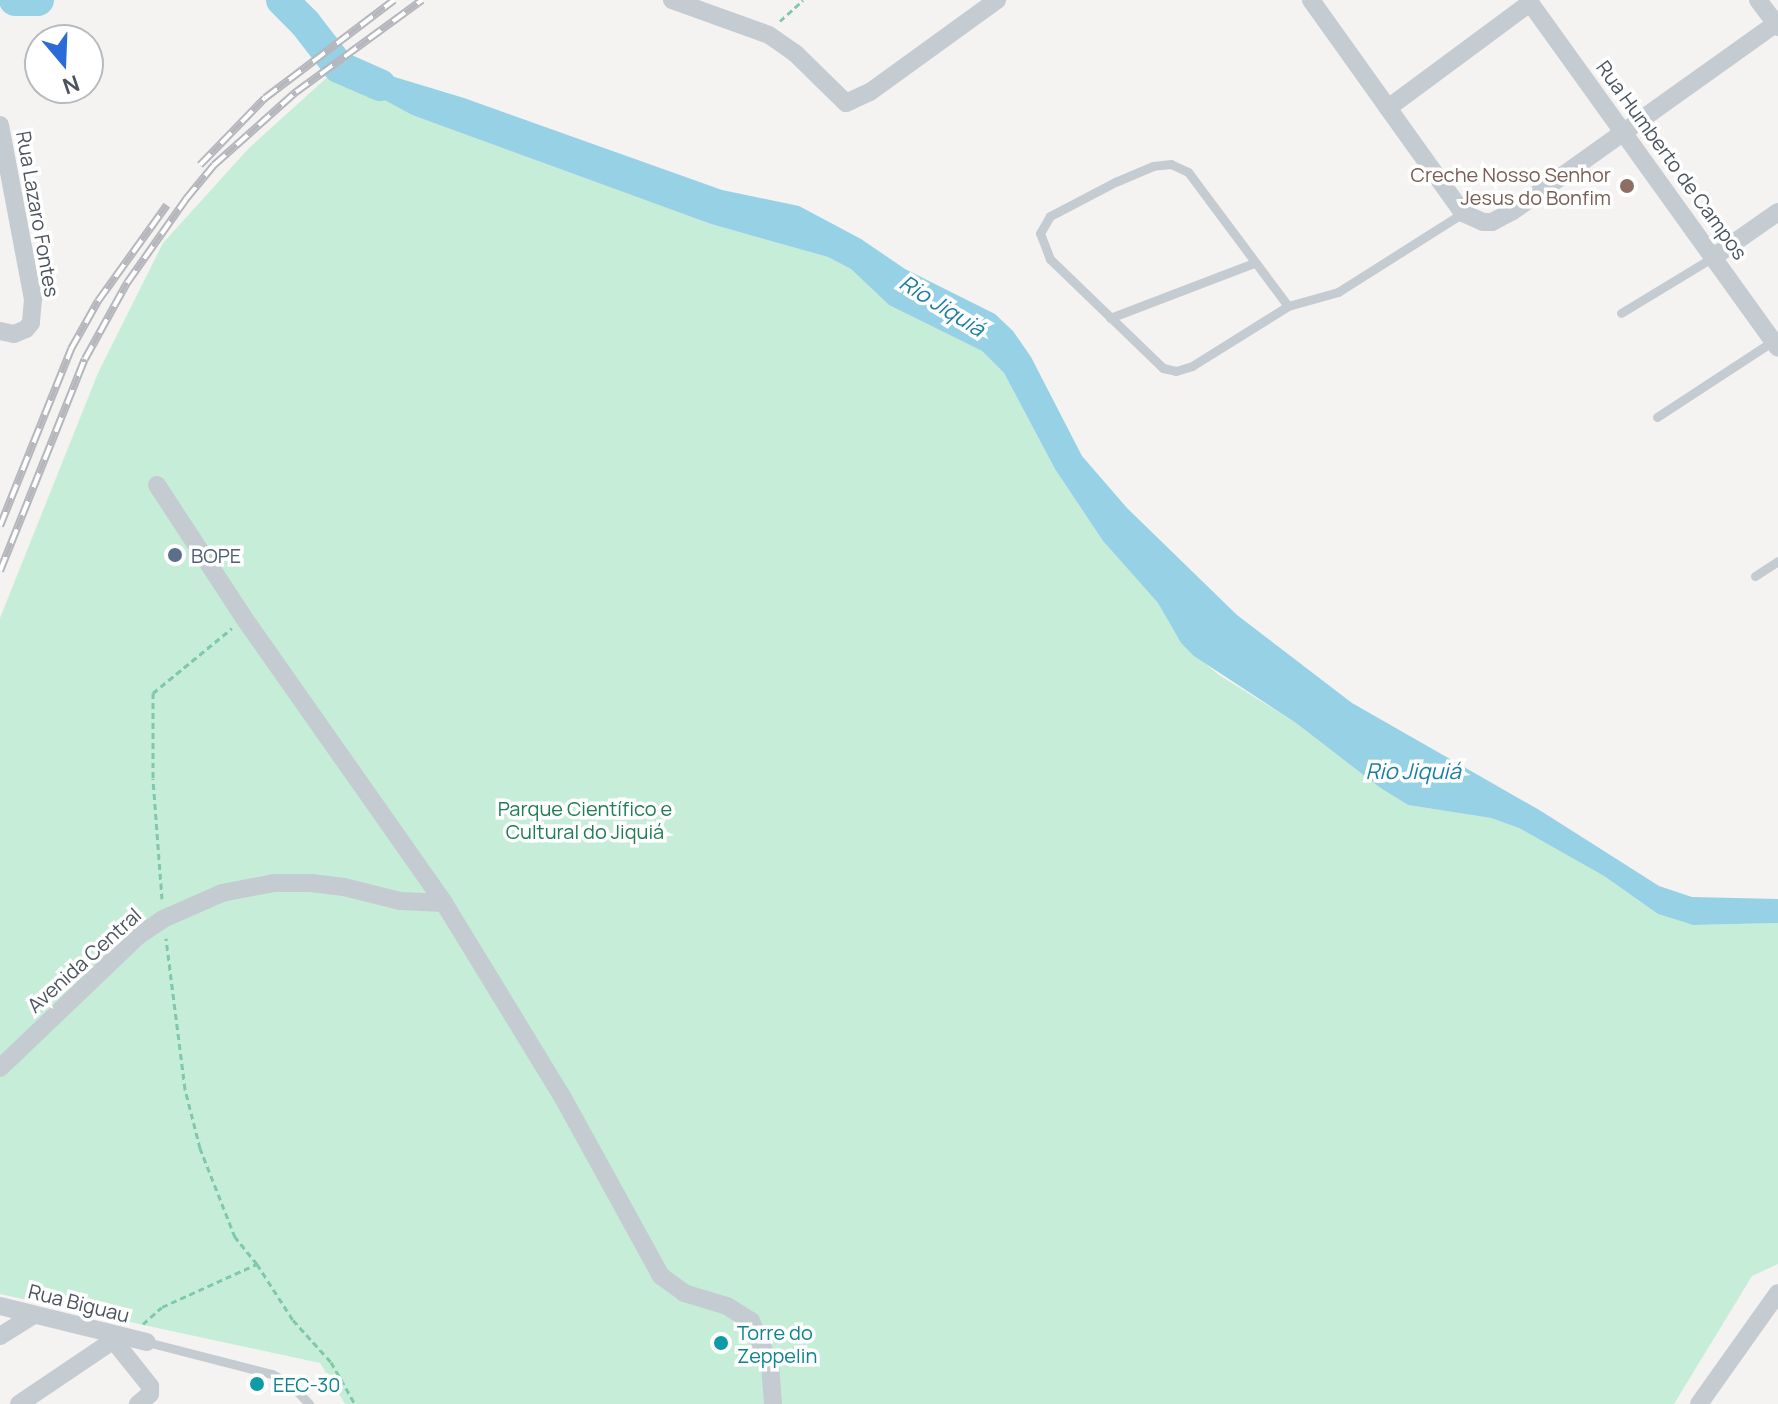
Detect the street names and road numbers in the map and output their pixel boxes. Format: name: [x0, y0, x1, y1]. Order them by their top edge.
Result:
street label: Rua Humberto de Campos: [1592, 56, 1752, 264]
street label: Rua Lazaro Fontes: [12, 129, 64, 299]
street label: Avenida Central: [22, 903, 146, 1017]
street label: Rua Biguau: [26, 1279, 132, 1327]

